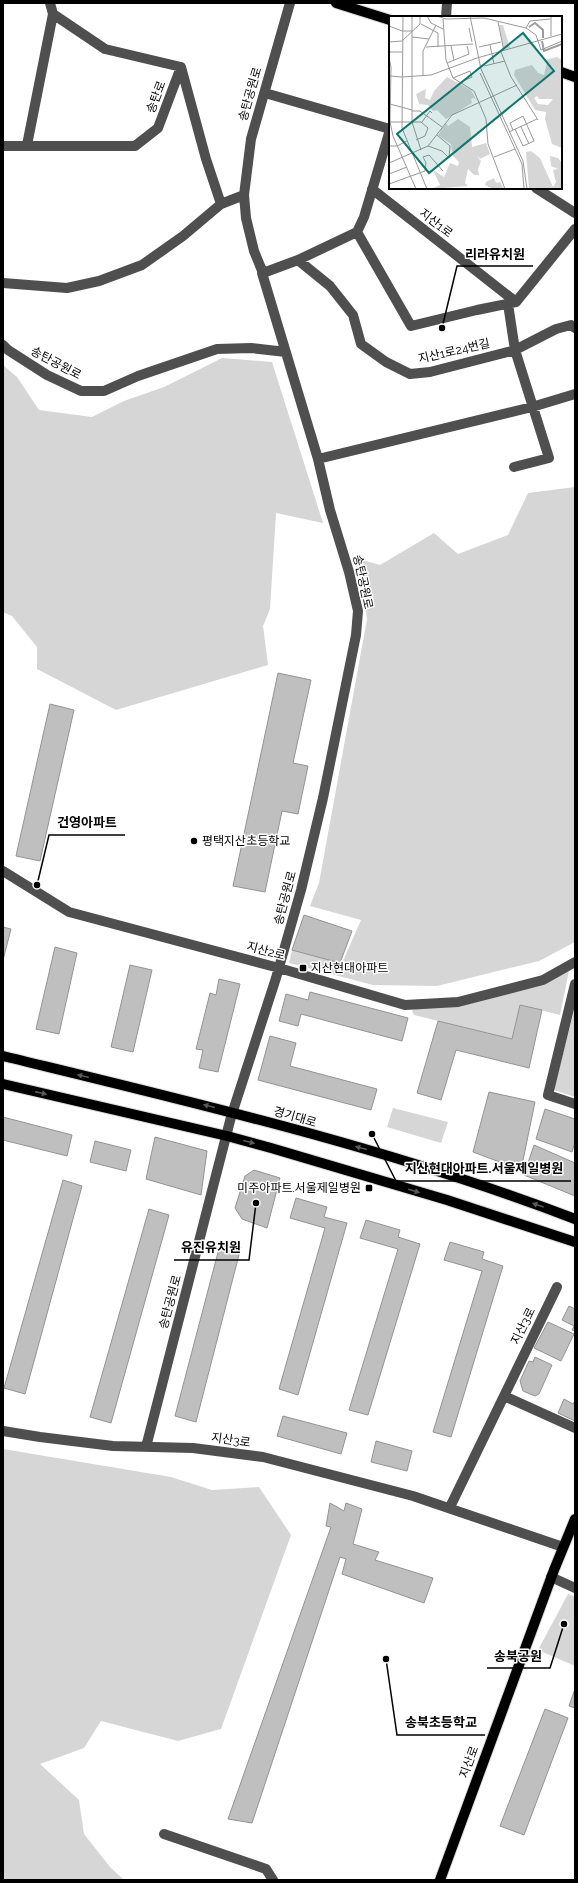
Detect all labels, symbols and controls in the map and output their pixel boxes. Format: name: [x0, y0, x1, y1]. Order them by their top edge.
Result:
inset map: [389, 16, 562, 189]
street label: 송탄공원로: [236, 66, 264, 122]
street label: 송탄로: [144, 79, 168, 115]
street label: 지산1로: [417, 206, 455, 240]
callout: 리라유치원: [457, 241, 533, 266]
text: 리라유치원: [465, 247, 525, 262]
street label: 지산1로24번길: [417, 336, 491, 366]
street label: 송탄공원로: [28, 344, 84, 382]
street label: 송탄공원로: [350, 554, 376, 610]
callout: 건영아파트: [49, 810, 125, 835]
text: 건영아파트: [57, 815, 117, 830]
place label: 평택지산초등학교: [202, 834, 290, 848]
marker: 평택지산초등학교: [189, 836, 199, 846]
street label: 송탄공원로: [271, 870, 299, 926]
street label: 지산2로: [245, 939, 287, 963]
place label: 지산현대아파트: [311, 961, 388, 975]
marker: 지산현대아파트: [298, 963, 308, 973]
one-way arrow: [77, 1072, 89, 1078]
one-way arrow: [35, 1090, 47, 1096]
one-way arrow: [203, 1103, 215, 1109]
street label: 경기대로: [272, 1104, 318, 1130]
one-way arrow: [243, 1139, 255, 1145]
one-way arrow: [355, 1145, 368, 1151]
callout: 지산현대아파트.서울제일병원: [396, 1156, 571, 1181]
text: 지산현대아파트.서울제일병원: [405, 1161, 563, 1176]
place label: 미주아파트.서울제일병원: [237, 1181, 361, 1195]
marker: 미주아파트.서울제일병원: [364, 1183, 374, 1193]
one-way arrow: [408, 1188, 420, 1194]
one-way arrow: [532, 1202, 544, 1208]
callout: 유진유치원: [174, 1235, 249, 1260]
text: 유진유치원: [181, 1240, 241, 1255]
street label: 송탄공원로: [156, 1274, 184, 1330]
street label: 지산3로: [508, 1305, 538, 1347]
street label: 지산3로: [210, 1430, 252, 1450]
callout: 송북공원: [487, 1643, 550, 1668]
text: 송북공원: [494, 1649, 542, 1664]
callout: 송북초등학교: [397, 1710, 485, 1735]
text: 송북초등학교: [405, 1715, 477, 1730]
street label: 지산로: [457, 1744, 481, 1780]

